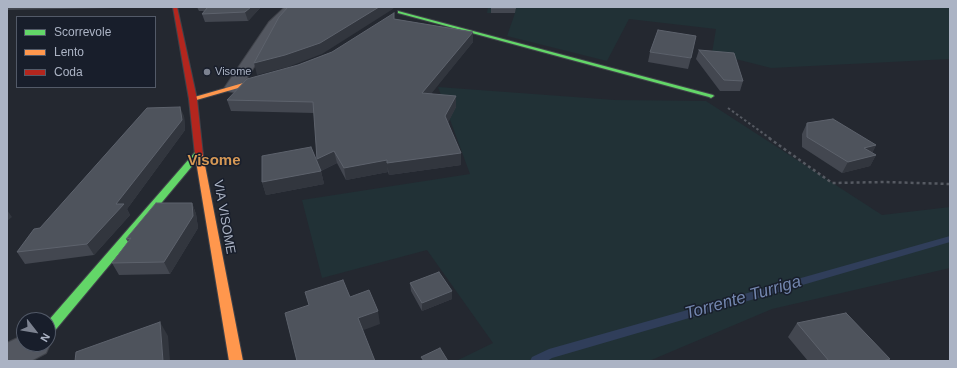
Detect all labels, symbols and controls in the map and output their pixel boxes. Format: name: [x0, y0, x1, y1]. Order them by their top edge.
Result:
legend: [16, 16, 156, 88]
text: Scorrevole: [54, 25, 111, 39]
text: Lento: [54, 45, 84, 59]
text: Coda: [54, 65, 83, 79]
place label: Visome: [215, 65, 251, 79]
marker: Visome: [202, 67, 212, 77]
district label: Visome: [187, 152, 241, 170]
street label: VIA VISOME: [210, 179, 238, 255]
water label: Torrente Turriga: [683, 272, 803, 324]
north arrow: [16, 312, 56, 352]
text: N: [38, 331, 53, 344]

